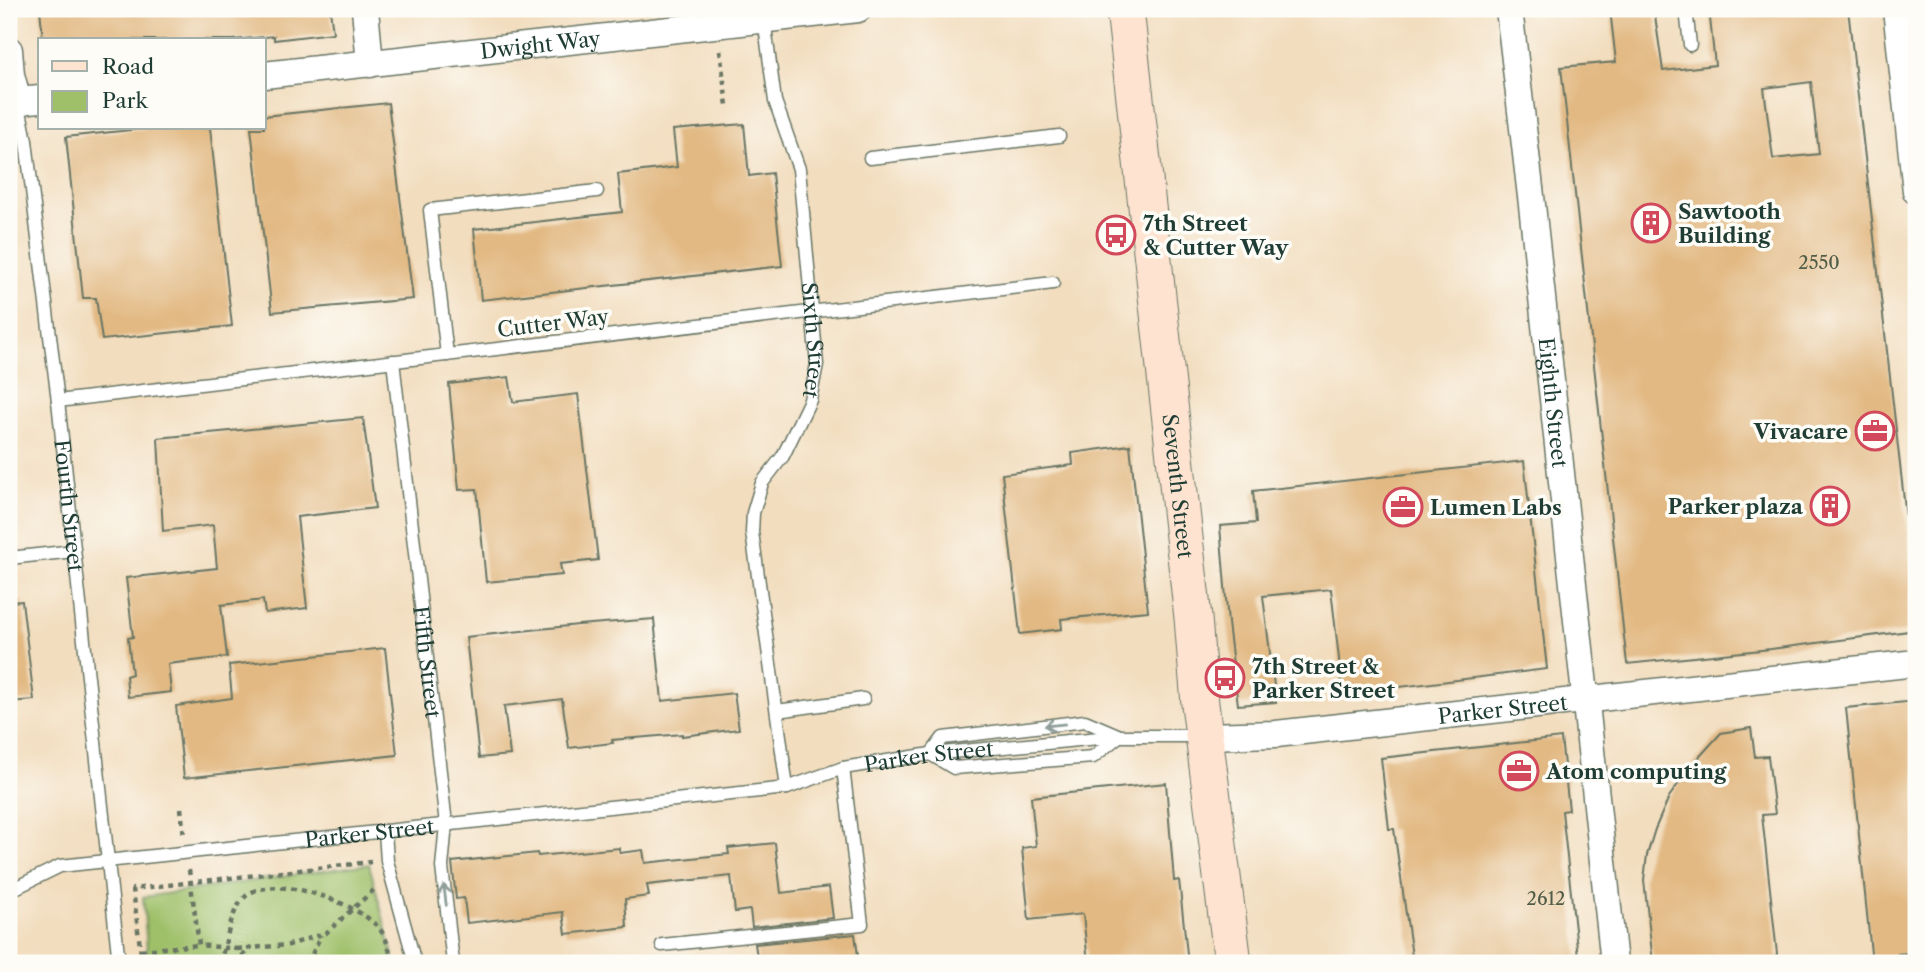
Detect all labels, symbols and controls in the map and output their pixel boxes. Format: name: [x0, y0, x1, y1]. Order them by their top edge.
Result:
street label: Dwight Way: [479, 25, 602, 63]
legend: [38, 38, 266, 130]
text: Road: [102, 54, 154, 79]
text: Park: [102, 88, 148, 113]
place label: Sawtooth Building: [1678, 199, 1781, 248]
building icon: Sawtooth Building: [1630, 202, 1672, 244]
place label: 7th Street & Cutter Way: [1143, 211, 1289, 260]
bus stop icon: 7th Street & Cutter Way: [1095, 214, 1137, 256]
house number: 2550: [1798, 252, 1840, 274]
street label: Sixth Street: [797, 281, 830, 401]
street label: Cutter Way: [496, 304, 611, 342]
street label: Eighth Street: [1534, 336, 1573, 469]
office icon: Vivacare: [1854, 410, 1896, 452]
street label: Seventh Street: [1158, 412, 1199, 560]
place label: Vivacare: [1753, 419, 1848, 444]
street label: Fourth Street: [50, 438, 89, 574]
building icon: Parker plaza: [1809, 485, 1851, 527]
office icon: Lumen Labs: [1382, 486, 1424, 528]
place label: Parker plaza: [1668, 494, 1804, 519]
place label: Lumen Labs: [1430, 495, 1562, 520]
street label: Fifth Street: [409, 605, 446, 720]
place label: 7th Street & Parker Street: [1252, 654, 1396, 703]
bus stop icon: 7th Street & Parker Street: [1204, 657, 1246, 699]
street label: Parker Street: [1436, 689, 1569, 728]
one-way arrow: [1044, 718, 1067, 731]
street label: Parker Street: [862, 736, 995, 777]
office icon: Atom computing: [1498, 750, 1540, 792]
place label: Atom computing: [1545, 759, 1727, 784]
street label: Parker Street: [303, 813, 436, 852]
one-way arrow: [439, 885, 452, 907]
house number: 2612: [1527, 888, 1565, 910]

